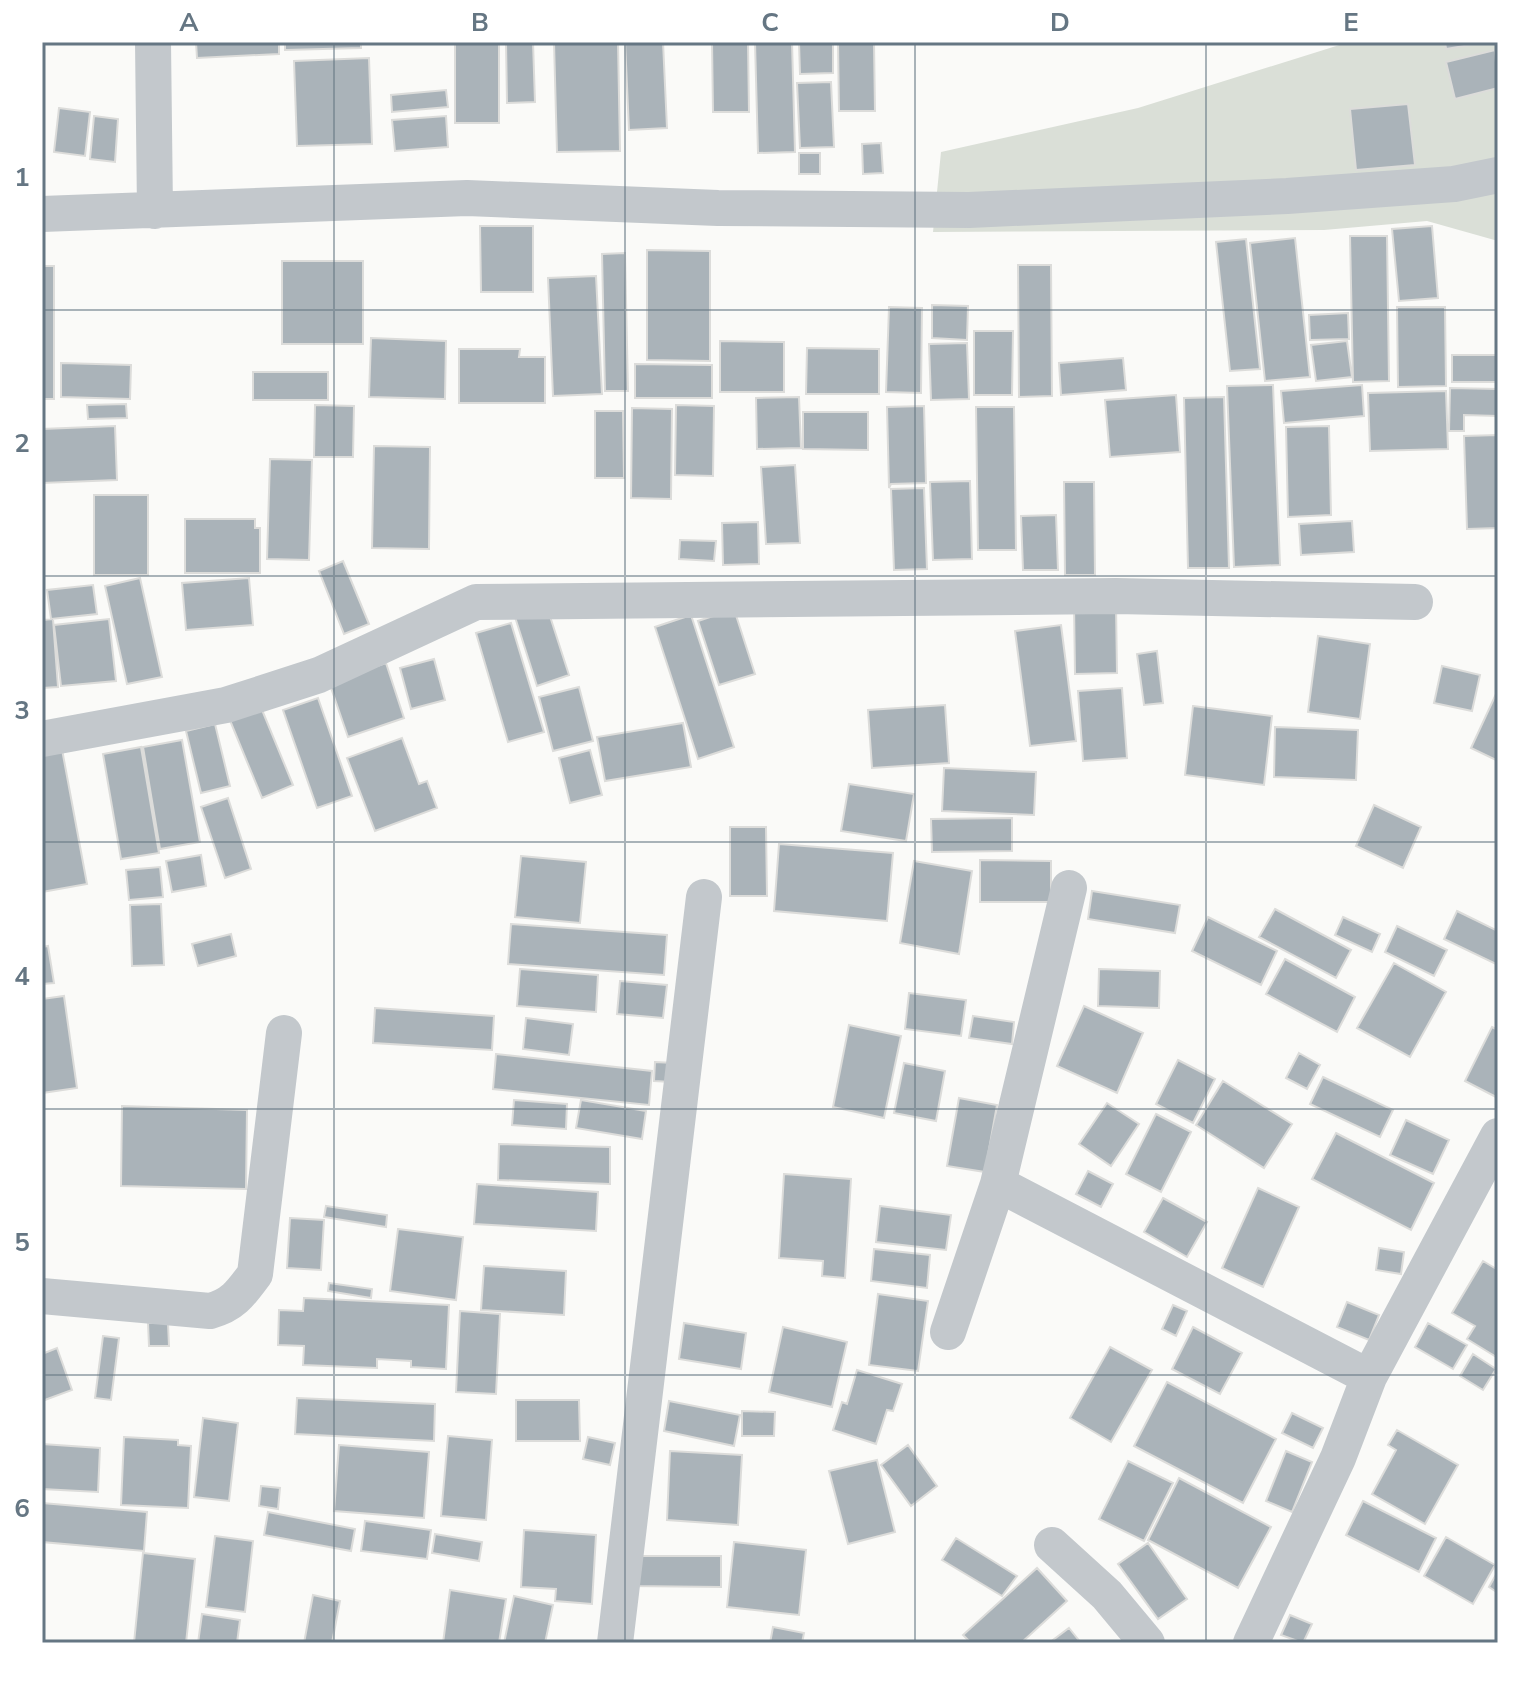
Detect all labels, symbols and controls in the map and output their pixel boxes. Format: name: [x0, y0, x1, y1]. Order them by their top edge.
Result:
text: A: [179, 5, 199, 40]
text: B: [471, 5, 489, 40]
text: C: [761, 5, 779, 40]
text: D: [1050, 5, 1070, 40]
text: E: [1343, 5, 1359, 40]
text: 1: [14, 160, 30, 195]
text: 2: [14, 426, 30, 461]
text: 3: [14, 693, 30, 728]
text: 4: [14, 959, 30, 994]
text: 5: [14, 1225, 30, 1260]
text: 6: [14, 1491, 30, 1526]

